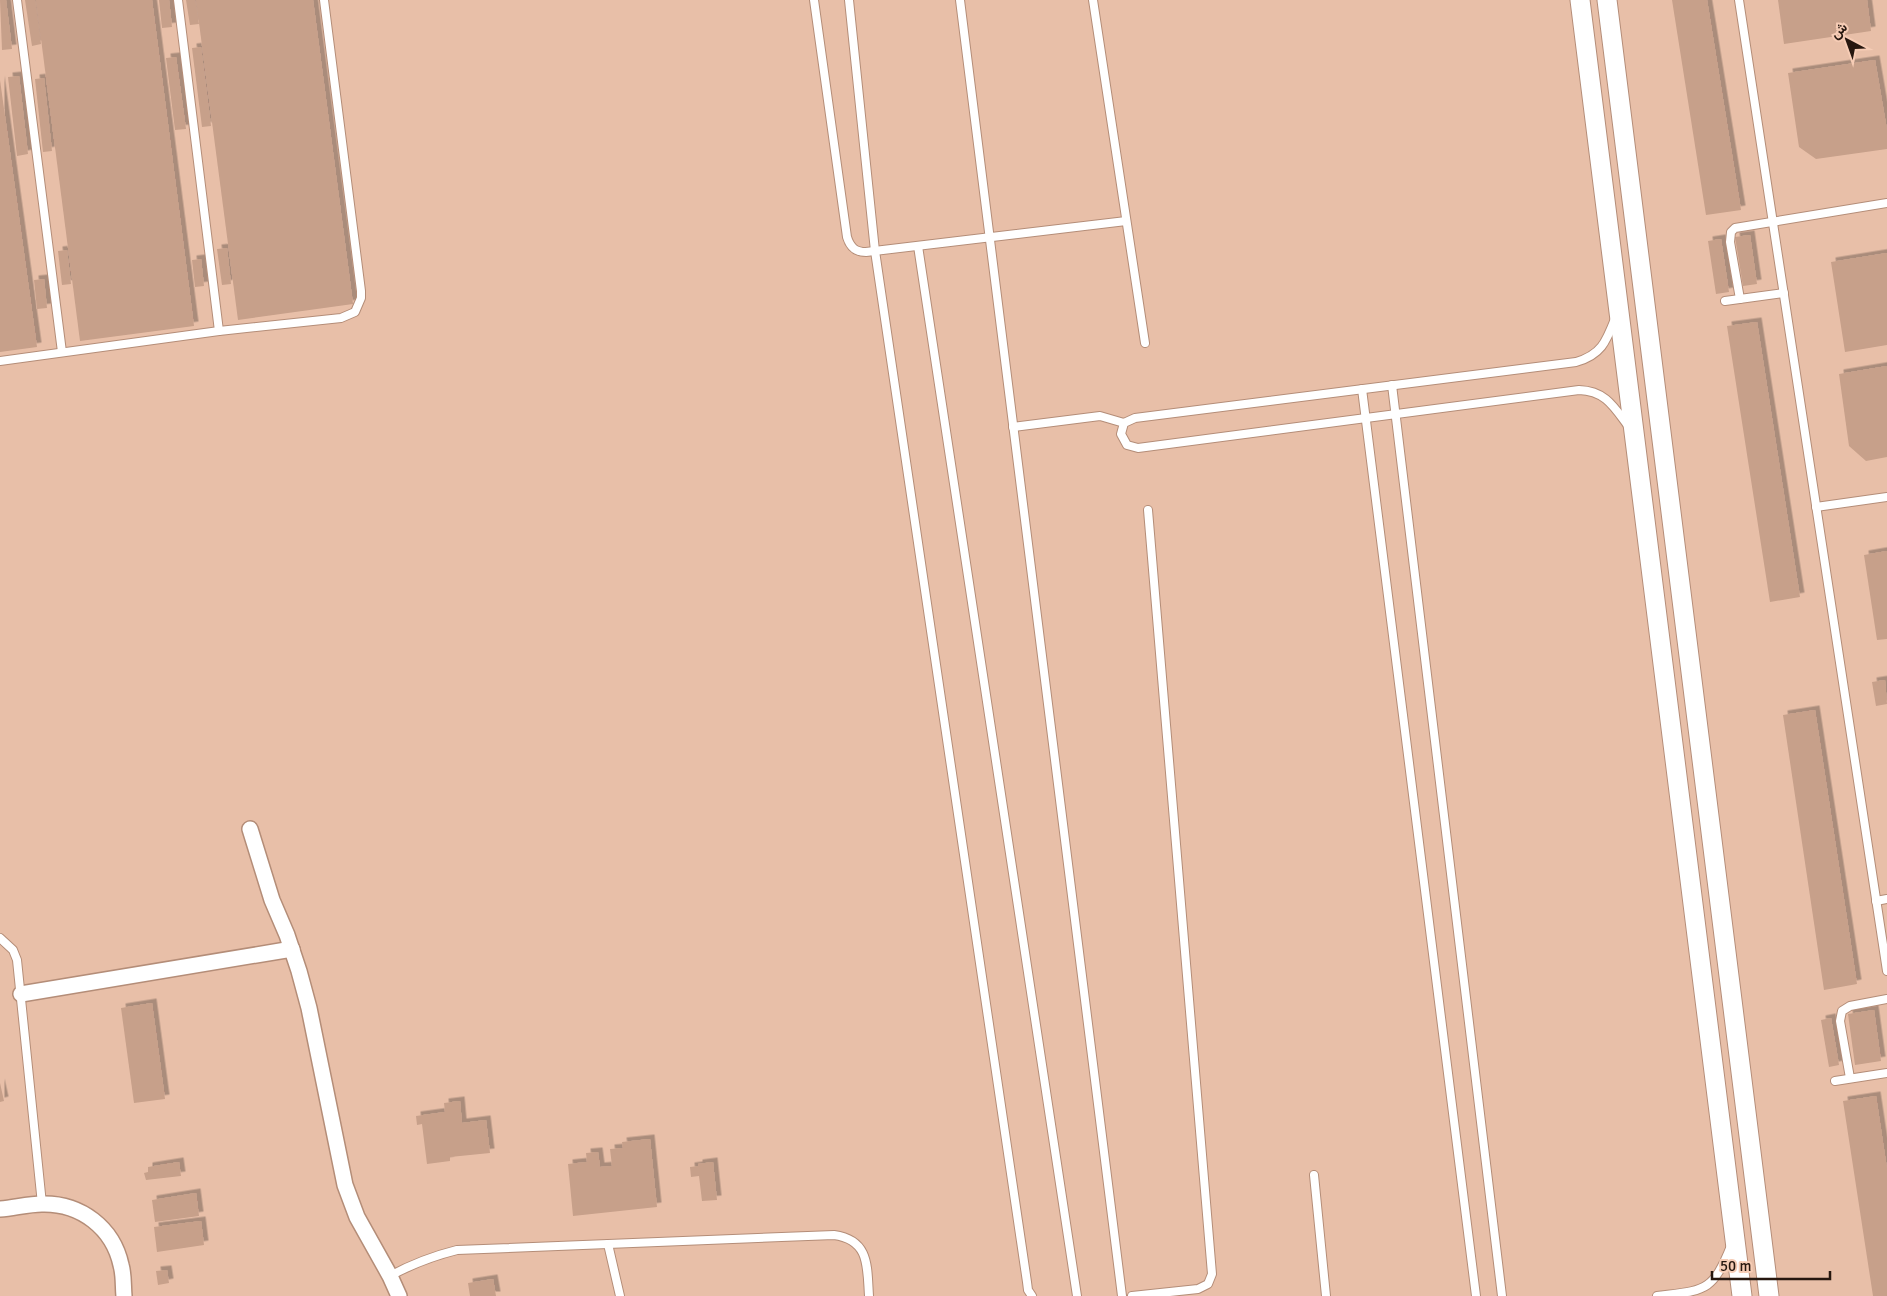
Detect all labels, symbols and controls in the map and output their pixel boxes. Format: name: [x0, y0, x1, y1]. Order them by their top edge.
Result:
north arrow: [1822, 15, 1872, 65]
text: ش: [1827, 19, 1851, 43]
scale bar: [1712, 1248, 1830, 1280]
text: 50 m: [1720, 1257, 1751, 1275]

